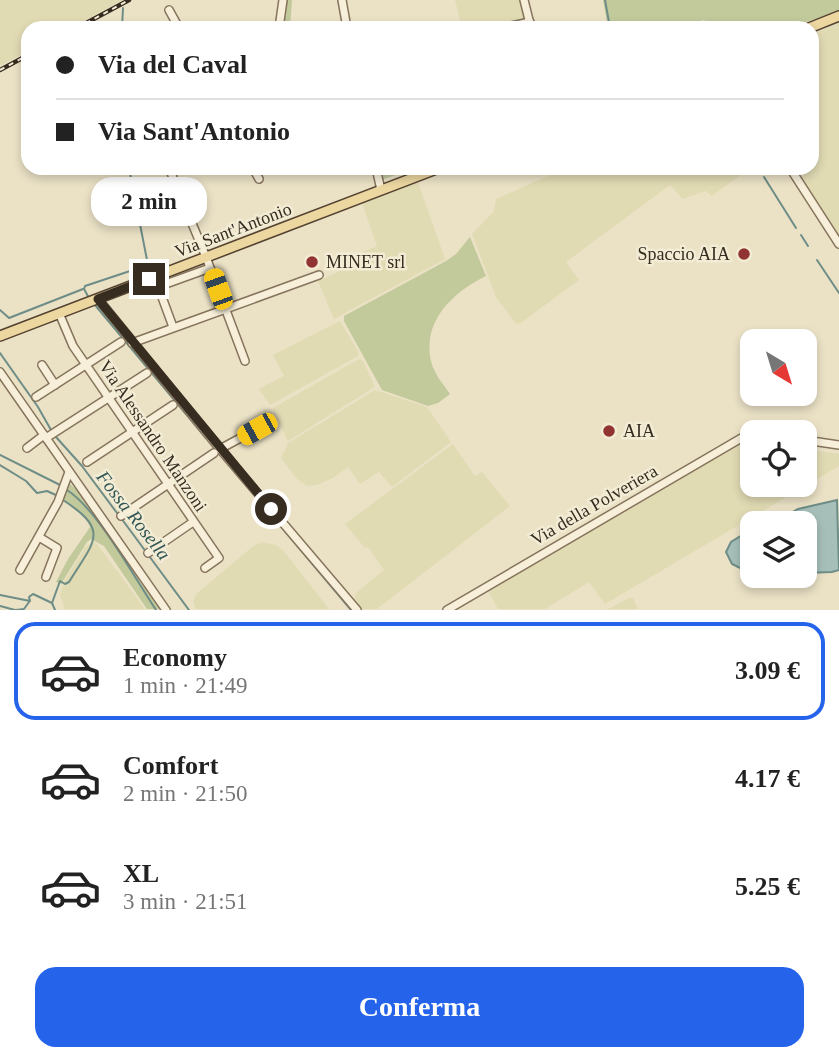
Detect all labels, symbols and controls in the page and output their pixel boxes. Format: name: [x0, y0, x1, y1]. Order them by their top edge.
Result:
text: Via del Caval: [98, 50, 247, 79]
text: Via Sant'Antonio: [98, 117, 290, 146]
callout: 2 min: [91, 177, 207, 226]
text: 2 min: [121, 189, 177, 214]
street label: Via Sant'Antonio: [172, 199, 294, 261]
place label: Spaccio AIA: [638, 244, 730, 264]
marker: Spaccio AIA: [736, 246, 752, 262]
place label: MINET srl: [326, 252, 405, 272]
marker: MINET srl: [304, 254, 320, 270]
route end: [133, 263, 165, 295]
car: [201, 266, 236, 312]
north arrow: [740, 329, 817, 406]
map controls: [740, 329, 817, 588]
street label: Via Alessandro Manzoni: [95, 357, 211, 515]
car: [234, 410, 281, 448]
button: locate: [740, 420, 817, 497]
place label: AIA: [623, 421, 655, 441]
marker: AIA: [601, 423, 617, 439]
street label: Via della Polveriera: [527, 461, 661, 549]
water label: Fossa Rosella: [92, 466, 175, 564]
route start: [255, 493, 287, 525]
button: layers: [740, 511, 817, 588]
icon: car: [39, 640, 102, 703]
text: Economy: [123, 643, 227, 672]
text: 3.09 €: [735, 656, 800, 685]
text: 1 min · 21:49: [123, 673, 248, 698]
icon: car: [39, 748, 102, 811]
text: Comfort: [123, 751, 218, 780]
text: 4.17 €: [735, 764, 800, 793]
text: 2 min · 21:50: [123, 781, 248, 806]
icon: car: [39, 856, 102, 919]
text: XL: [123, 859, 159, 888]
text: 5.25 €: [735, 872, 800, 901]
text: 3 min · 21:51: [123, 889, 248, 914]
button: Conferma: [35, 967, 804, 1047]

